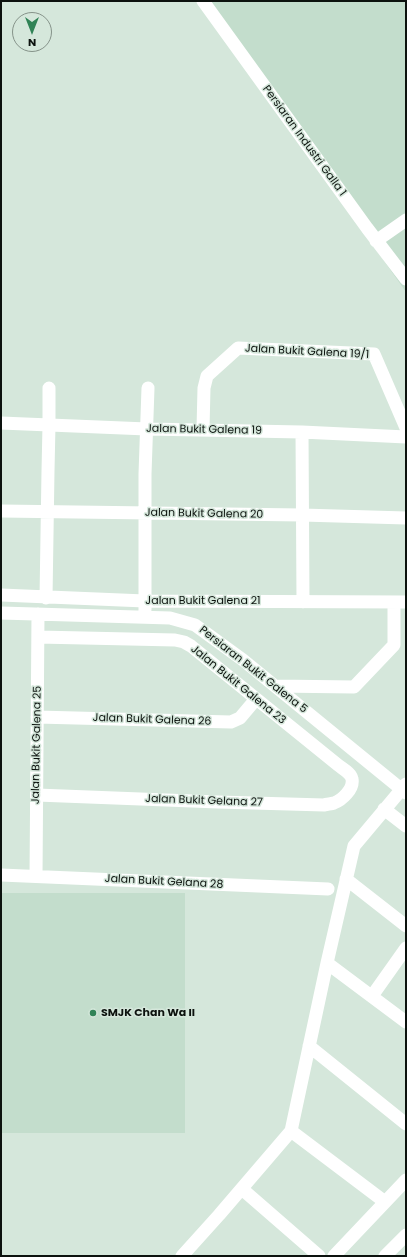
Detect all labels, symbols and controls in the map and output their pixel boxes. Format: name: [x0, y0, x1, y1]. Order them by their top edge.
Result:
north arrow: [12, 12, 52, 52]
text: N: [28, 35, 36, 51]
street label: Persiaran Industri Galla 1: [259, 83, 349, 199]
street label: Jalan Bukit Galena 19/1: [244, 342, 370, 362]
street label: Jalan Bukit Galena 19: [146, 422, 262, 438]
street label: Jalan Bukit Galena 20: [145, 506, 263, 522]
street label: Jalan Bukit Galena 21: [145, 594, 261, 608]
street label: Persiaran Bukit Galena 5: [196, 624, 310, 716]
street label: Jalan Bukit Galena 23: [188, 643, 288, 727]
street label: Jalan Bukit Galena 25: [29, 686, 45, 804]
street label: Jalan Bukit Galena 26: [92, 711, 212, 729]
street label: Jalan Bukit Gelana 27: [145, 792, 263, 810]
street label: Jalan Bukit Gelana 28: [104, 872, 224, 892]
place label: SMJK Chan Wa II: [101, 1006, 195, 1020]
marker: SMJK Chan Wa II: [88, 1008, 98, 1018]

